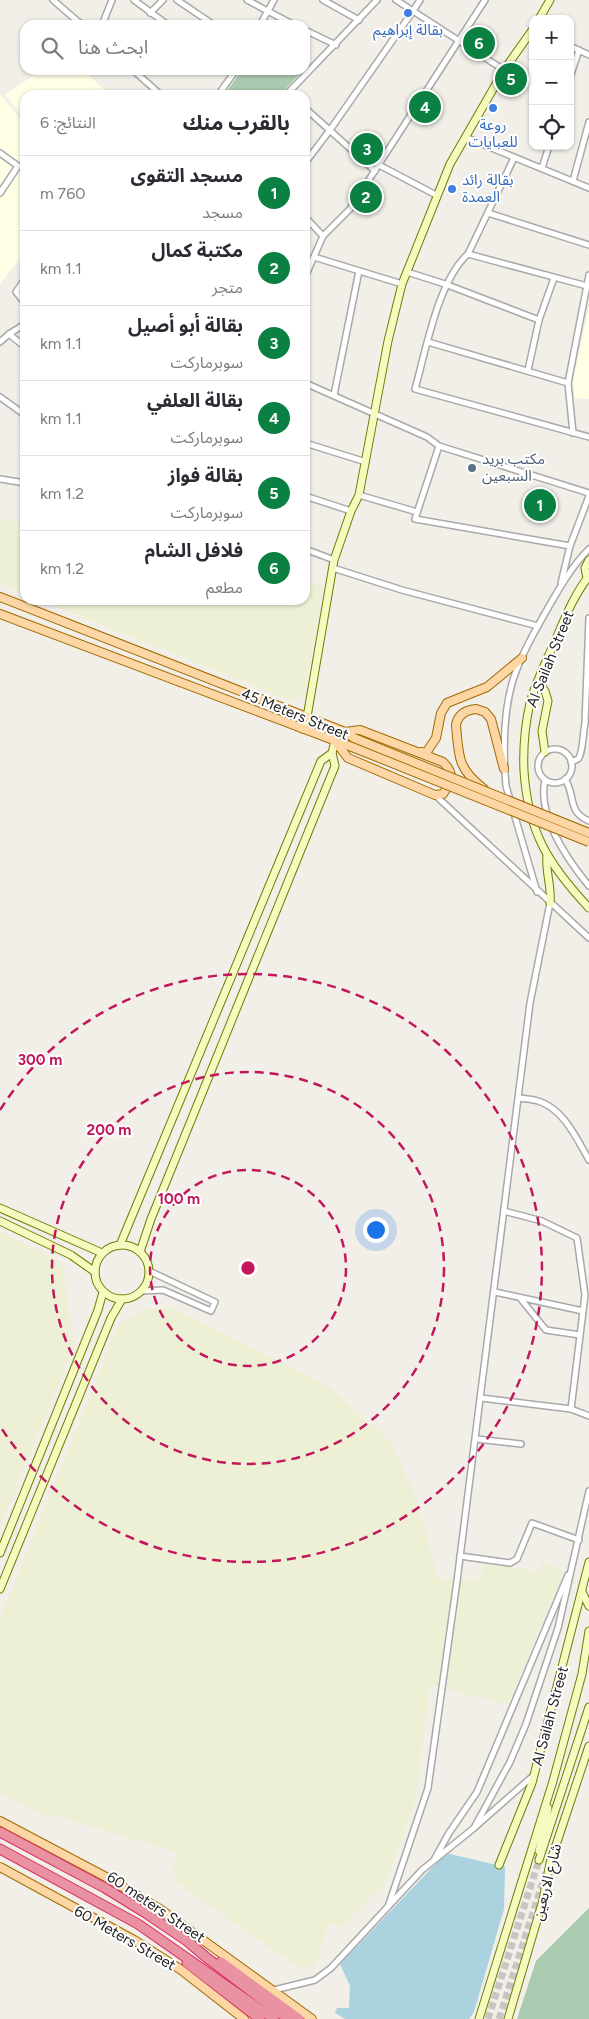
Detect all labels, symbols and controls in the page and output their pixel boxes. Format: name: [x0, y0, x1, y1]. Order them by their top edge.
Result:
marker: بقالة إبراهيم: [402, 7, 414, 19]
map controls: [529, 15, 574, 150]
button: +: [529, 15, 574, 60]
search box: [20, 20, 310, 75]
place label: بقالة إبراهيم: [373, 21, 443, 41]
pin: 6: [463, 24, 495, 62]
icon: search: [38, 34, 66, 62]
text: ابحث هنا: [78, 36, 148, 59]
pin: 5: [495, 60, 527, 98]
button: −: [529, 60, 574, 105]
pin: 4: [409, 88, 441, 126]
marker: روعة للعبايات: [487, 102, 499, 114]
button: locate: [529, 105, 574, 150]
text: بالقرب منك: [183, 110, 290, 135]
text: النتائج: 6: [40, 113, 96, 132]
place label: روعة للعبايات: [468, 116, 518, 151]
pin: 3: [351, 130, 383, 168]
text: مسجد التقوى: [131, 164, 243, 187]
place label: بقالة رائد العمدة: [462, 171, 513, 206]
pin: 2: [350, 178, 382, 216]
marker: بقالة رائد العمدة: [446, 183, 458, 195]
text: 760 m: [40, 184, 85, 203]
text: 1: [271, 184, 277, 203]
text: مسجد: [202, 203, 243, 222]
text: مكتبة كمال: [152, 239, 243, 262]
text: 1.1 km: [40, 259, 82, 278]
text: 2: [269, 259, 279, 278]
text: متجر: [212, 278, 243, 297]
text: بقالة أبو أصيل: [128, 314, 243, 337]
text: 1.1 km: [40, 334, 82, 353]
text: 3: [270, 334, 278, 353]
text: سوبرماركت: [171, 353, 243, 372]
text: بقالة العلفي: [147, 389, 243, 412]
text: 1.1 km: [40, 409, 82, 428]
text: 4: [269, 409, 279, 428]
text: سوبرماركت: [171, 428, 243, 447]
place label: مكتب بريد السبعين: [482, 450, 545, 485]
marker: مكتب بريد السبعين: [466, 462, 478, 474]
text: بقالة فواز: [168, 464, 243, 487]
text: 1.2 km: [40, 484, 84, 503]
text: 5: [269, 484, 279, 503]
pin: 1: [524, 486, 556, 524]
text: سوبرماركت: [171, 503, 243, 522]
text: فلافل الشام: [145, 539, 243, 562]
text: 1.2 km: [40, 559, 84, 578]
text: 6: [269, 559, 279, 578]
text: مطعم: [206, 578, 243, 597]
street label: Al Sailah Street: [522, 608, 578, 710]
street label: 45 Meters Street: [239, 684, 352, 744]
text: 300 m: [18, 1051, 62, 1069]
text: 200 m: [87, 1121, 131, 1139]
text: 100 m: [158, 1190, 200, 1208]
your location: [363, 1217, 389, 1243]
centre of rings: [239, 1259, 257, 1277]
street label: Al Sailah Street: [528, 1664, 572, 1768]
street label: شارع الاربعين: [529, 1841, 568, 1923]
street label: 60 meters Street: [104, 1868, 209, 1947]
street label: 60 Meters Street: [71, 1902, 179, 1975]

